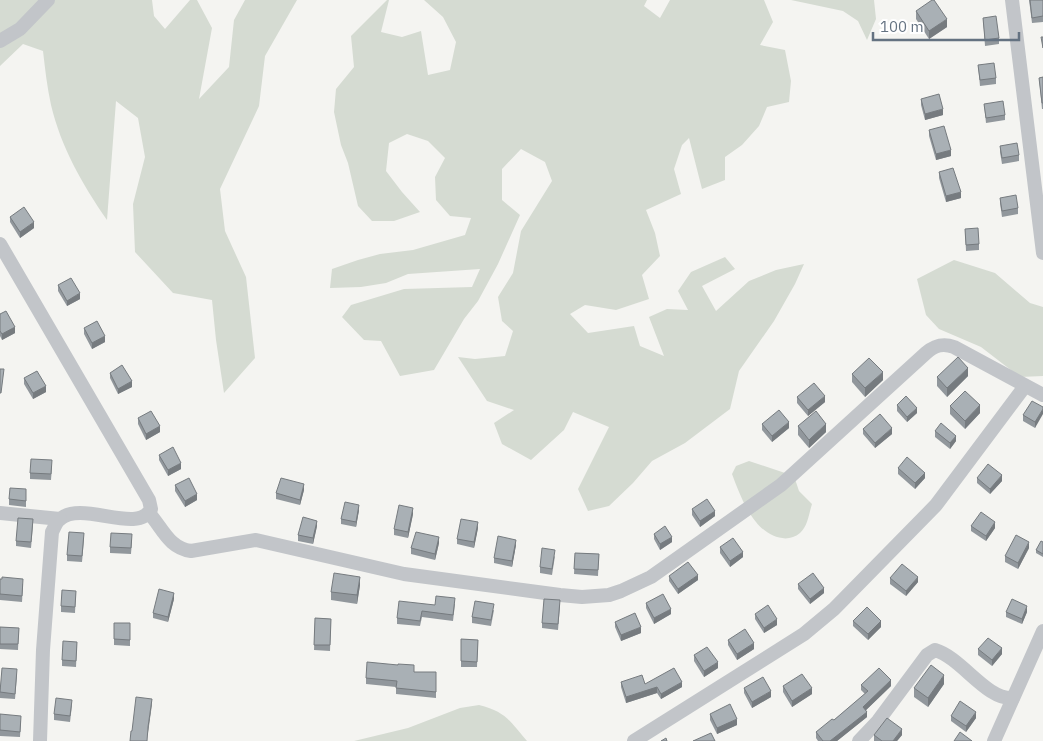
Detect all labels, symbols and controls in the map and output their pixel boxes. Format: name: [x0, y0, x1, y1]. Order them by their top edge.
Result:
scale bar: [873, 10, 1019, 42]
text: 100 m: [880, 17, 924, 36]

